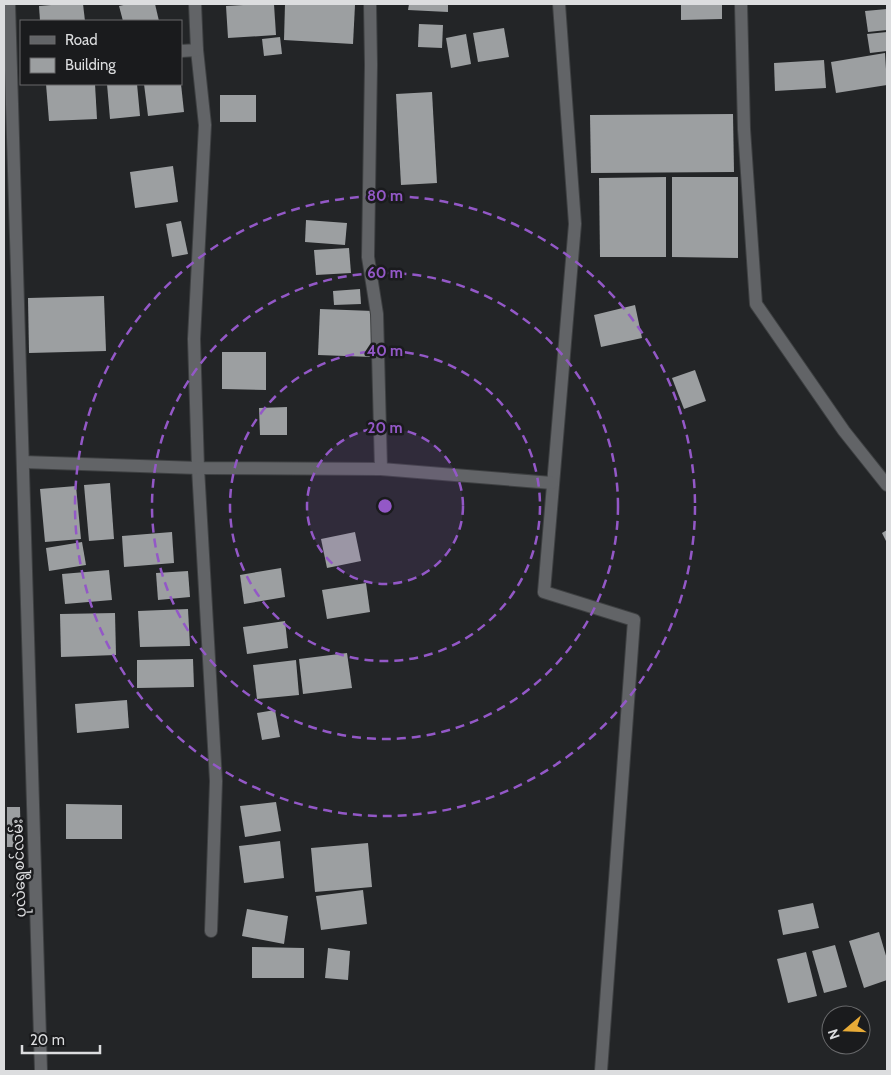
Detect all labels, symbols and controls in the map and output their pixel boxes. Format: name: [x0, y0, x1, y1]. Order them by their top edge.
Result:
legend: [20, 20, 182, 85]
text: Road: [65, 31, 98, 49]
text: Building: [65, 56, 116, 74]
text: 80 m: [367, 187, 403, 205]
text: 60 m: [367, 264, 403, 282]
text: 40 m: [367, 342, 403, 360]
text: 20 m: [368, 419, 402, 437]
centre of rings: [376, 497, 394, 515]
street label: ပုလဲရွေစင်လမ်း: [7, 818, 33, 918]
north arrow: [821, 1005, 871, 1055]
scale bar: [22, 1022, 100, 1054]
text: N: [824, 1027, 844, 1042]
text: 20 m: [30, 1031, 65, 1049]

